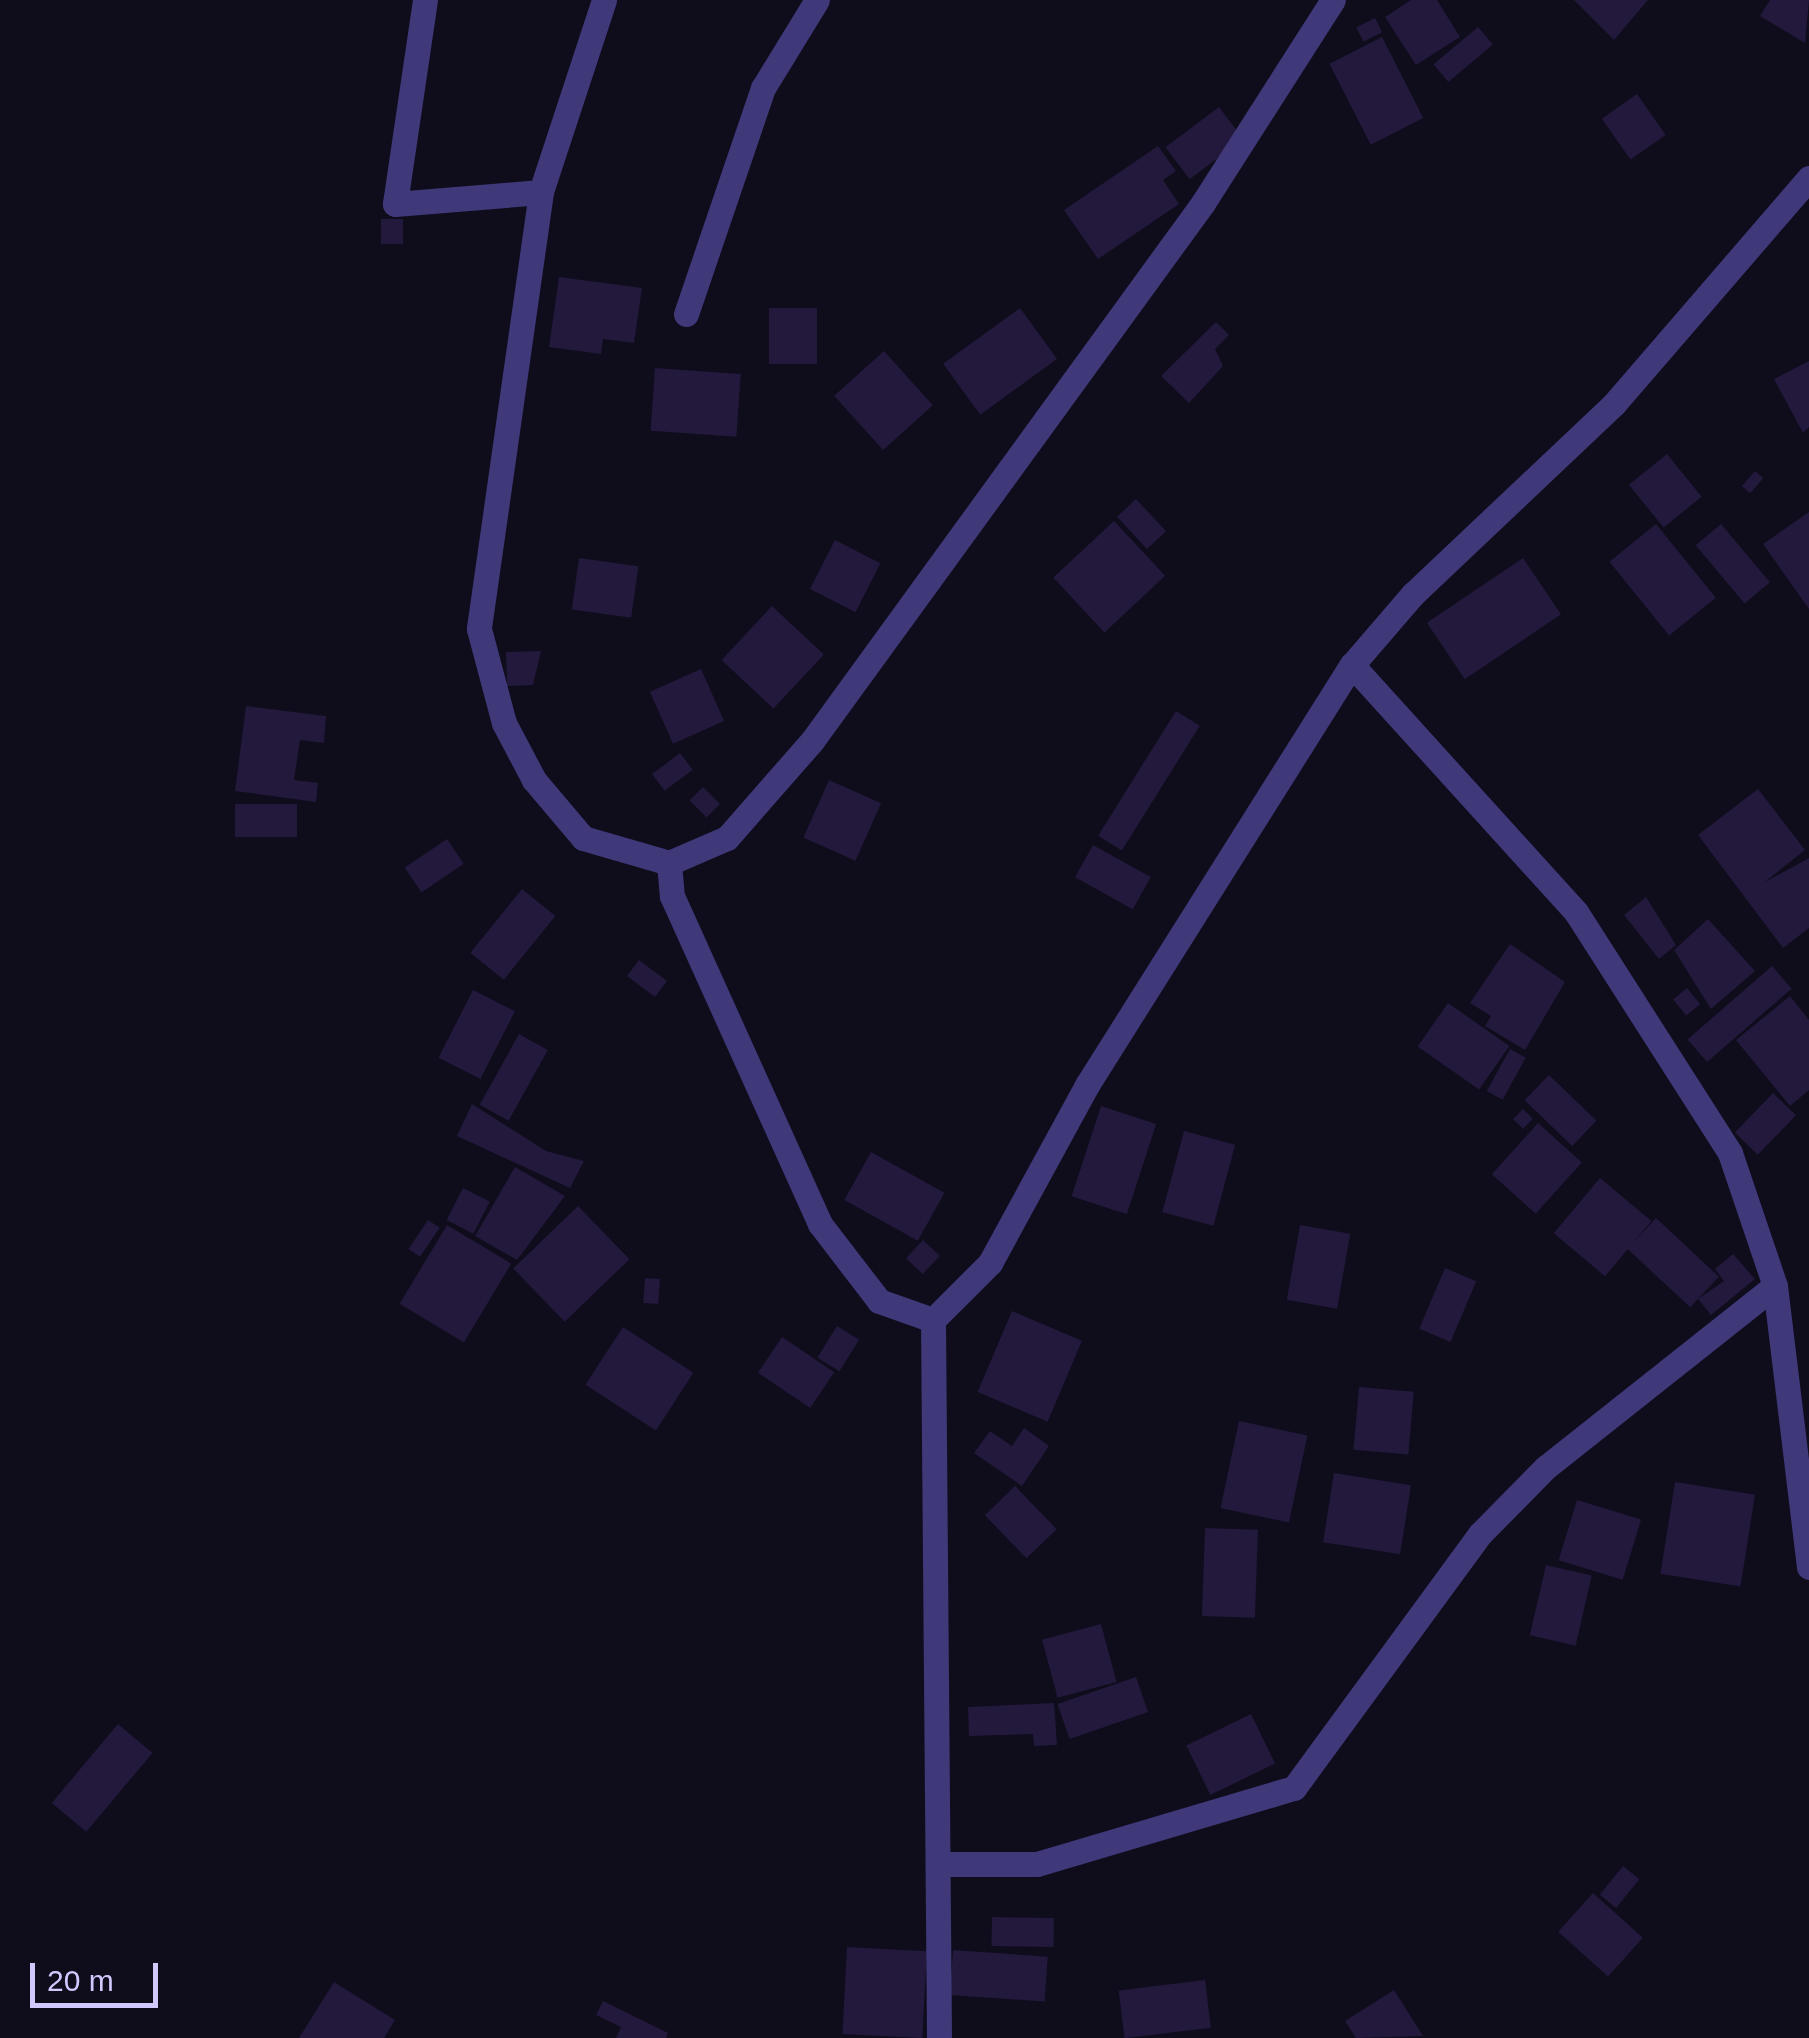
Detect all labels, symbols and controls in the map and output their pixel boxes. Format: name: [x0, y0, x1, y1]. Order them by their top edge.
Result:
scale bar: [35, 1943, 162, 2005]
text: 20 m: [47, 1964, 114, 1997]

